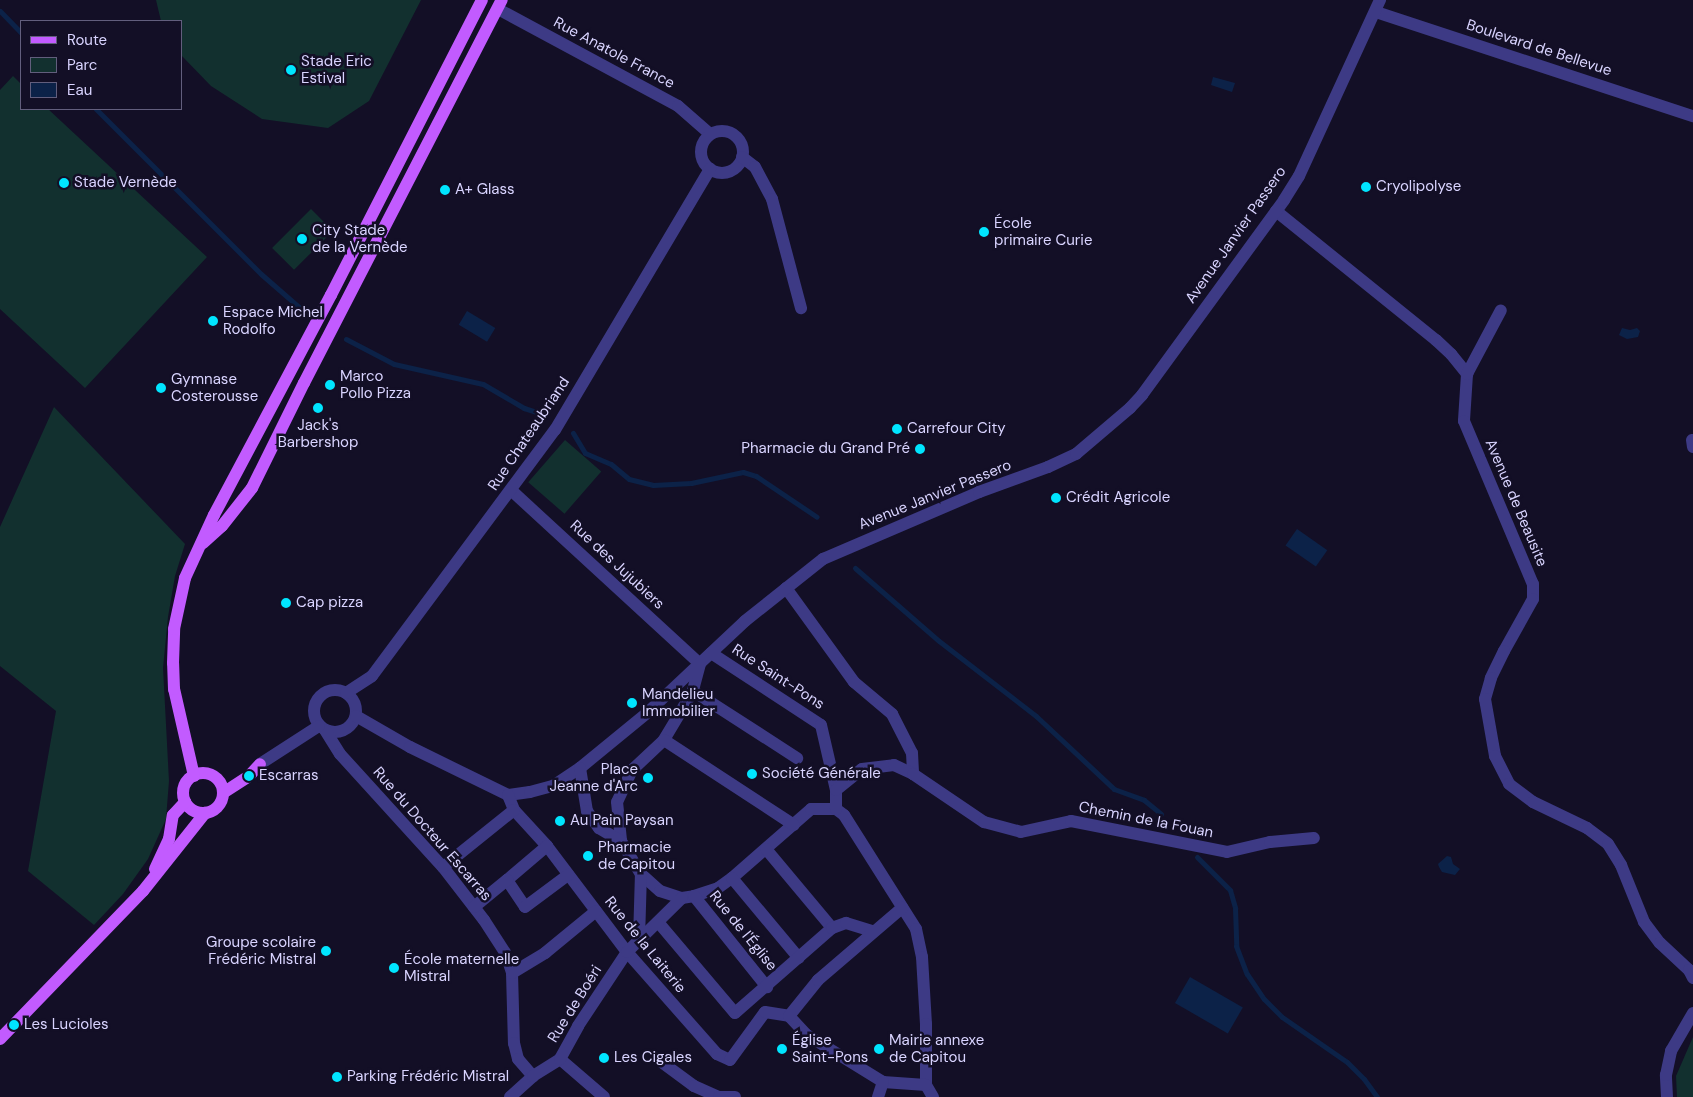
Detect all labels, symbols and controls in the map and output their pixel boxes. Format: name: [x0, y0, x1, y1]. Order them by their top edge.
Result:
street label: Rue Anatole France: [550, 14, 678, 92]
street label: Boulevard de Bellevue: [1464, 16, 1614, 80]
legend: [20, 20, 182, 110]
text: Route: [67, 30, 107, 50]
place label: Stade Eric Estival: [301, 52, 372, 87]
text: Parc: [67, 55, 97, 75]
marker: Stade Eric Estival: [285, 64, 297, 76]
text: Eau: [67, 80, 92, 100]
street label: Avenue Janvier Passero: [1182, 163, 1290, 307]
place label: Stade Vernède: [74, 174, 177, 192]
marker: Stade Vernède: [58, 177, 70, 189]
place label: Cryolipolyse: [1376, 178, 1461, 196]
place label: A+ Glass: [455, 181, 515, 199]
marker: Cryolipolyse: [1360, 181, 1372, 193]
marker: A+ Glass: [439, 184, 451, 196]
place label: École primaire Curie: [994, 214, 1092, 249]
place label: City Stade de la Vernède: [312, 221, 408, 256]
marker: École primaire Curie: [978, 226, 990, 238]
marker: City Stade de la Vernède: [296, 233, 308, 245]
place label: Espace Michel Rodolfo: [223, 303, 323, 338]
marker: Espace Michel Rodolfo: [207, 315, 219, 327]
place label: Marco Pollo Pizza: [340, 367, 411, 402]
place label: Gymnase Costerousse: [171, 370, 258, 405]
street label: Rue Chateaubriand: [484, 374, 574, 494]
marker: Marco Pollo Pizza: [324, 379, 336, 391]
marker: Gymnase Costerousse: [155, 382, 167, 394]
marker: Jack's Barbershop: [312, 402, 324, 414]
place label: Jack's Barbershop: [278, 416, 358, 451]
place label: Carrefour City: [907, 420, 1006, 438]
marker: Carrefour City: [891, 423, 903, 435]
street label: Avenue de Beausite: [1481, 437, 1551, 569]
place label: Pharmacie du Grand Pré: [741, 440, 910, 458]
marker: Pharmacie du Grand Pré: [914, 443, 926, 455]
street label: Avenue Janvier Passero: [856, 456, 1014, 534]
place label: Crédit Agricole: [1066, 489, 1170, 507]
marker: Crédit Agricole: [1050, 492, 1062, 504]
street label: Rue des Jujubiers: [566, 517, 668, 613]
place label: Cap pizza: [296, 594, 363, 612]
marker: Cap pizza: [280, 597, 292, 609]
street label: Rue Saint-Pons: [728, 640, 828, 714]
place label: Mandelieu Immobilier: [642, 685, 715, 720]
marker: Mandelieu Immobilier: [626, 697, 638, 709]
place label: Place Jeanne d'Arc: [549, 760, 638, 795]
street label: Rue du Docteur Escarras: [369, 763, 495, 905]
place label: Société Générale: [762, 765, 881, 783]
place label: Escarras: [259, 767, 319, 785]
marker: Société Générale: [746, 768, 758, 780]
marker: Escarras: [243, 770, 255, 782]
marker: Place Jeanne d'Arc: [642, 772, 654, 784]
street label: Chemin de la Fouan: [1077, 798, 1215, 842]
place label: Au Pain Paysan: [570, 812, 674, 830]
marker: Au Pain Paysan: [554, 815, 566, 827]
place label: Pharmacie de Capitou: [598, 838, 675, 873]
marker: Pharmacie de Capitou: [582, 850, 594, 862]
street label: Rue de l'Église: [705, 887, 781, 975]
street label: Rue de la Laiterie: [601, 893, 689, 997]
place label: Groupe scolaire Frédéric Mistral: [206, 933, 316, 968]
marker: Groupe scolaire Frédéric Mistral: [320, 945, 332, 957]
place label: École maternelle Mistral: [404, 950, 519, 985]
marker: École maternelle Mistral: [388, 962, 400, 974]
street label: Rue de Boéri: [544, 962, 606, 1046]
place label: Les Lucioles: [24, 1016, 109, 1034]
marker: Les Lucioles: [8, 1019, 20, 1031]
place label: Église Saint-Pons: [792, 1031, 868, 1066]
place label: Mairie annexe de Capitou: [889, 1031, 984, 1066]
marker: Église Saint-Pons: [776, 1043, 788, 1055]
marker: Mairie annexe de Capitou: [873, 1043, 885, 1055]
place label: Les Cigales: [614, 1049, 692, 1067]
marker: Les Cigales: [598, 1052, 610, 1064]
place label: Parking Frédéric Mistral: [347, 1068, 509, 1086]
marker: Parking Frédéric Mistral: [331, 1071, 343, 1083]

